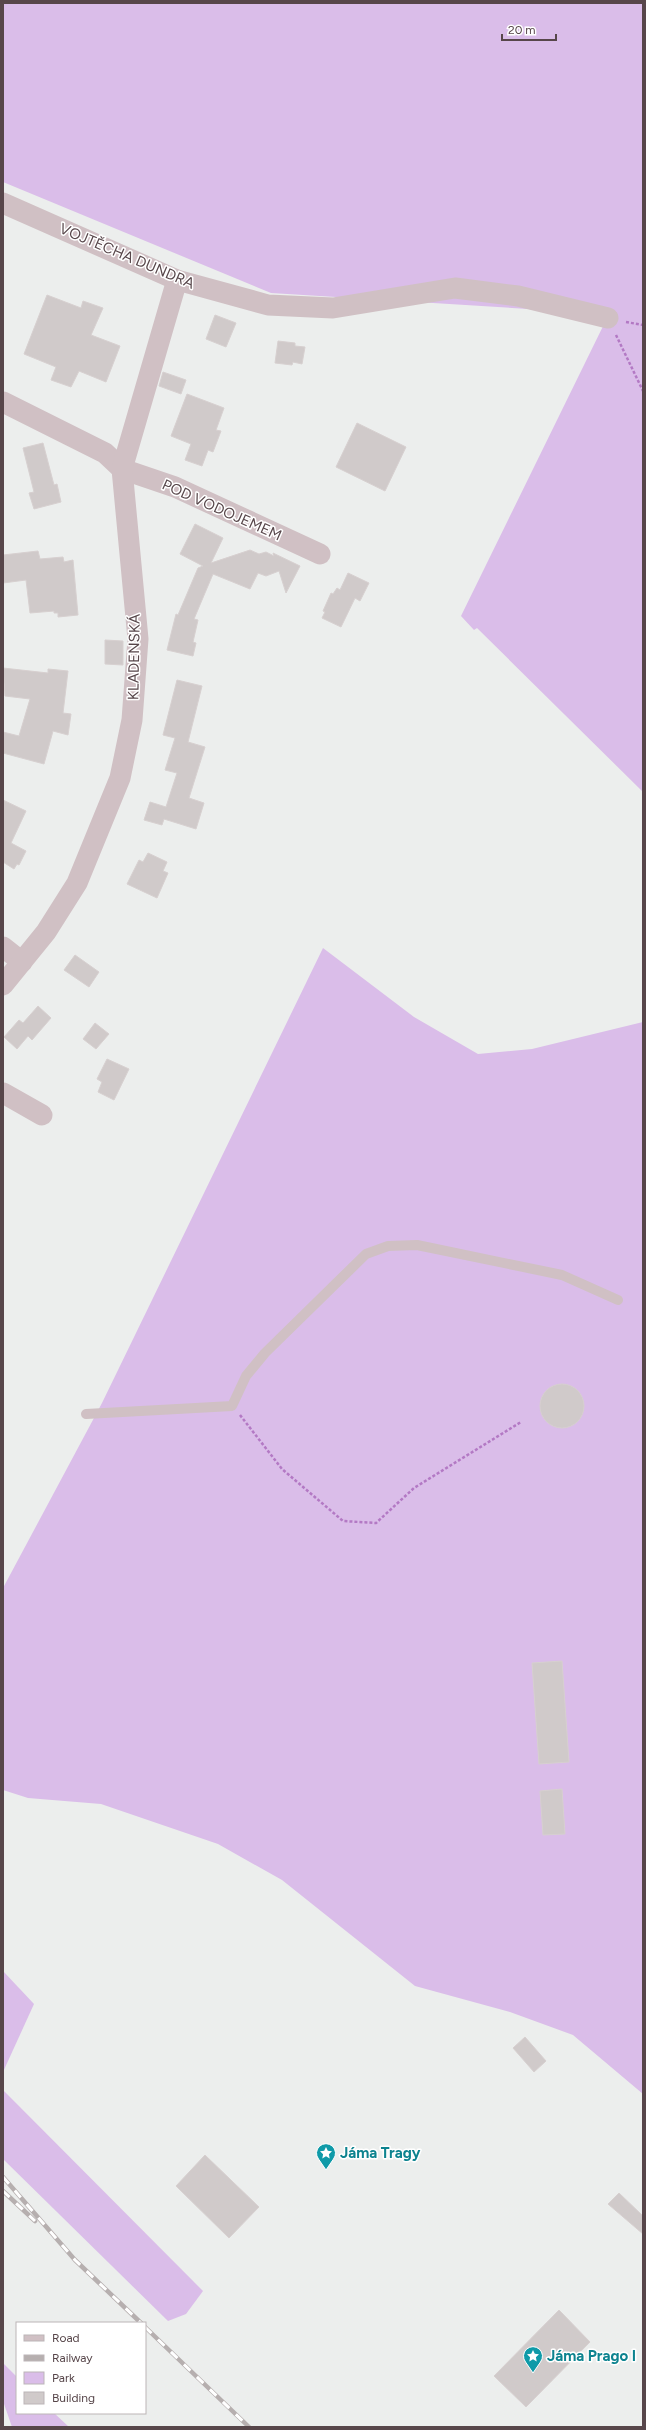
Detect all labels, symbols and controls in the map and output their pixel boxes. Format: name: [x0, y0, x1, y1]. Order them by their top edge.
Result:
scale bar: [502, 16, 556, 42]
text: 20 m: [508, 23, 536, 37]
street label: VOJTĚCHA DUNDRA: [57, 219, 197, 293]
street label: POD VODOJEMEM: [159, 476, 285, 544]
street label: KLADENSKÁ: [124, 614, 144, 700]
place icon: Jáma Tragy: [315, 2142, 337, 2170]
place label: Jáma Tragy: [340, 2144, 421, 2162]
legend: [16, 2322, 146, 2414]
text: Road: [52, 2331, 80, 2345]
place icon: Jáma Prago I: [522, 2345, 544, 2373]
place label: Jáma Prago I: [547, 2347, 636, 2365]
text: Railway: [52, 2351, 93, 2365]
text: Park: [52, 2371, 75, 2385]
text: Building: [52, 2391, 95, 2405]

